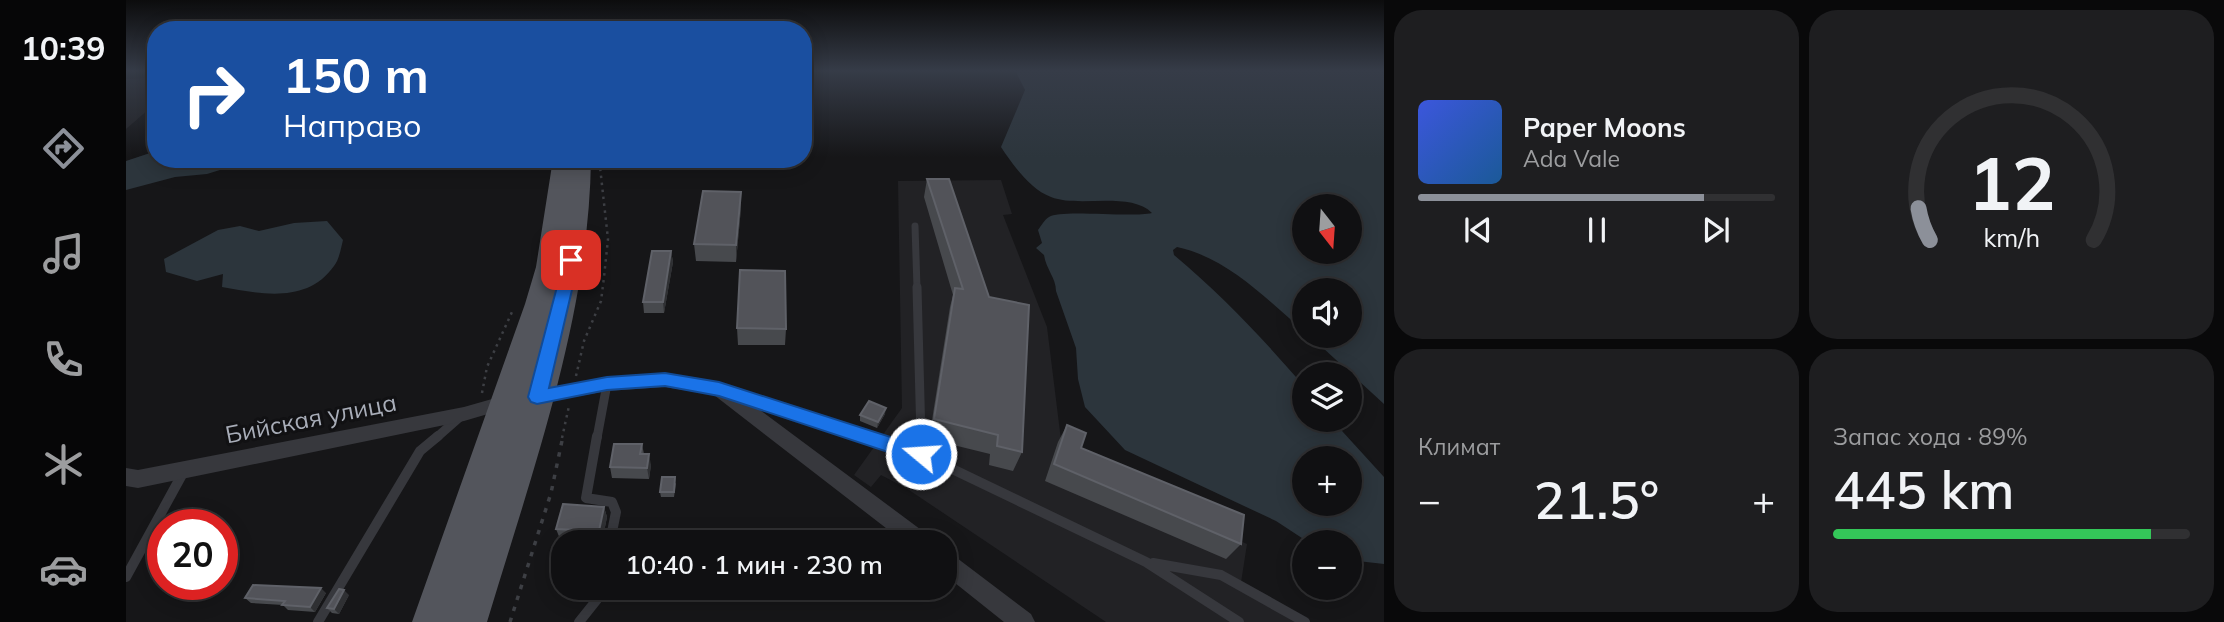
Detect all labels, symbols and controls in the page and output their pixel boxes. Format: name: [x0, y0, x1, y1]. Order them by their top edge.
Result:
text: 10:39: [21, 28, 105, 68]
text: 150 m: [283, 44, 429, 105]
icon: right: [168, 49, 259, 140]
text: Направо: [283, 105, 422, 145]
text: Paper Moons: [1523, 111, 1686, 144]
icon: directions: [39, 124, 88, 173]
text: 12: [1968, 138, 2055, 229]
text: Ada Vale: [1523, 144, 1620, 173]
north arrow: [1292, 194, 1362, 264]
map controls: [1292, 194, 1362, 600]
icon: previous: [1459, 211, 1497, 249]
icon: pause: [1578, 211, 1616, 249]
icon: next: [1697, 211, 1735, 249]
text: km/h: [1983, 222, 2040, 253]
icon: music: [39, 229, 88, 278]
pin: [541, 230, 601, 290]
icon: arrive: [552, 241, 590, 279]
button: sound: [1292, 278, 1362, 348]
icon: phone: [39, 335, 88, 384]
button: layers: [1292, 362, 1362, 432]
street label: Бийская улица: [223, 387, 399, 449]
position arrow: [884, 417, 958, 491]
text: Запас хода · 89%: [1833, 422, 2028, 451]
text: Климат: [1418, 432, 1500, 461]
icon: climate: [39, 440, 88, 489]
button: +: [1292, 446, 1362, 516]
text: 445 km: [1833, 457, 2014, 522]
text: 21.5°: [1534, 467, 1659, 532]
text: −: [1418, 476, 1441, 524]
text: +: [1752, 476, 1775, 524]
speed limit sign: 20: [147, 509, 238, 600]
button: −: [1292, 530, 1362, 600]
icon: car: [39, 545, 88, 594]
text: 10:40 · 1 мин · 230 m: [625, 548, 883, 581]

